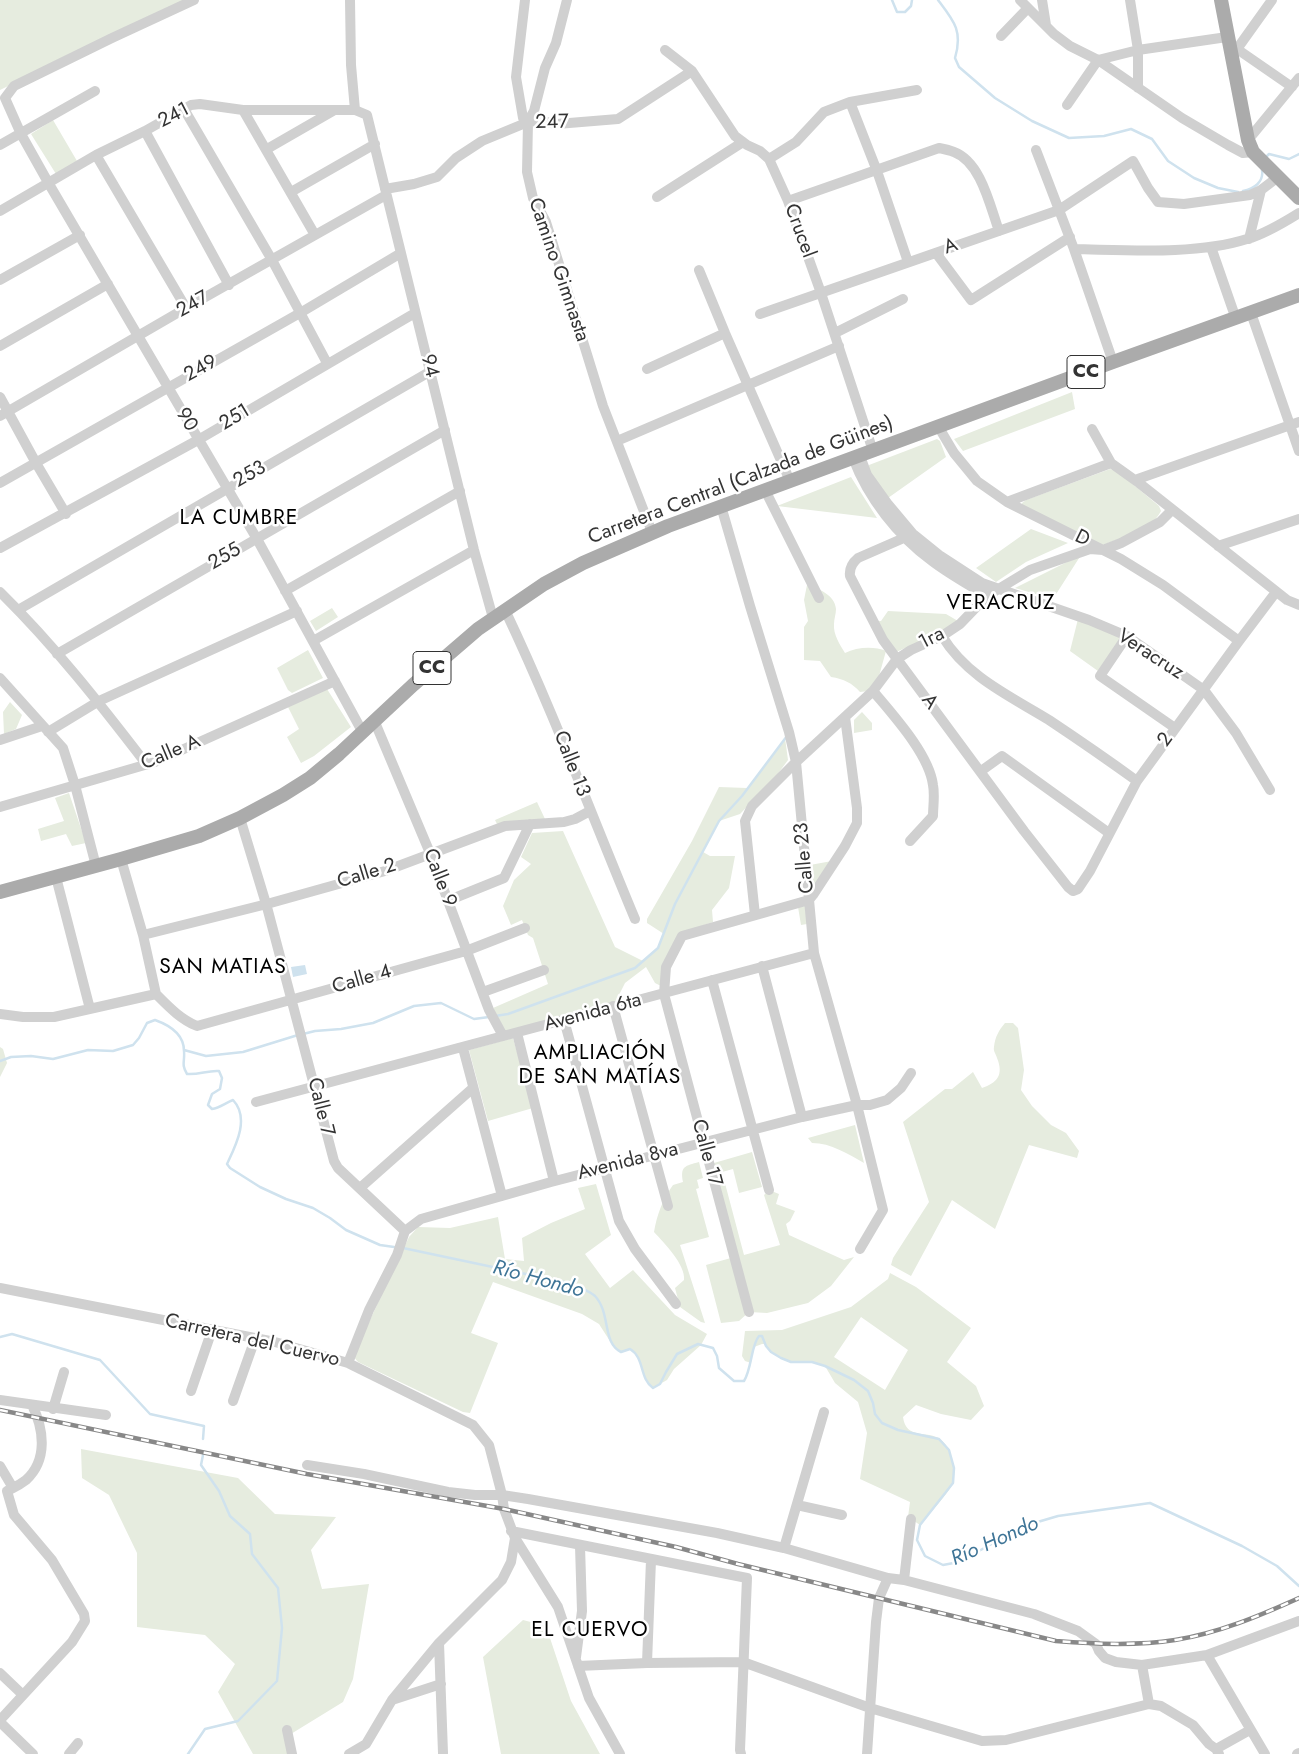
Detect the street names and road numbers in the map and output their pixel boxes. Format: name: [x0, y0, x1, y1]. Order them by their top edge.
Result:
street label: 241: [154, 98, 194, 134]
street label: 247: [535, 111, 569, 135]
street label: Camino Gimnasta: [522, 195, 594, 345]
street label: Crucel: [778, 201, 820, 261]
street label: A: [941, 234, 961, 260]
street label: 247: [173, 286, 213, 324]
street label: 249: [180, 350, 222, 388]
street label: 94: [415, 352, 443, 380]
road number: CC: [1067, 356, 1105, 388]
street label: 251: [215, 400, 255, 436]
street label: 90: [170, 404, 202, 436]
street label: Carretera Central (Calzada de Güines): [585, 412, 897, 550]
street label: 253: [229, 456, 271, 494]
street label: D: [1071, 525, 1093, 553]
street label: 255: [204, 538, 246, 576]
street label: 1ra: [915, 623, 949, 655]
street label: Veracruz: [1112, 625, 1188, 685]
road number: CC: [413, 651, 451, 684]
street label: A: [915, 690, 943, 714]
street label: Calle 13: [547, 728, 595, 800]
street label: 2: [1153, 728, 1179, 752]
street label: Calle A: [138, 730, 204, 776]
street label: Calle 23: [790, 822, 820, 894]
street label: Calle 9: [417, 846, 461, 910]
street label: Calle 2: [335, 854, 399, 894]
street label: Calle 4: [330, 960, 394, 1000]
street label: Avenida 6ta: [542, 989, 644, 1037]
street label: Calle 7: [301, 1075, 339, 1139]
street label: Calle 17: [686, 1117, 726, 1189]
street label: Avenida 8va: [575, 1138, 681, 1186]
street label: Carretera del Cuervo: [162, 1309, 342, 1373]

